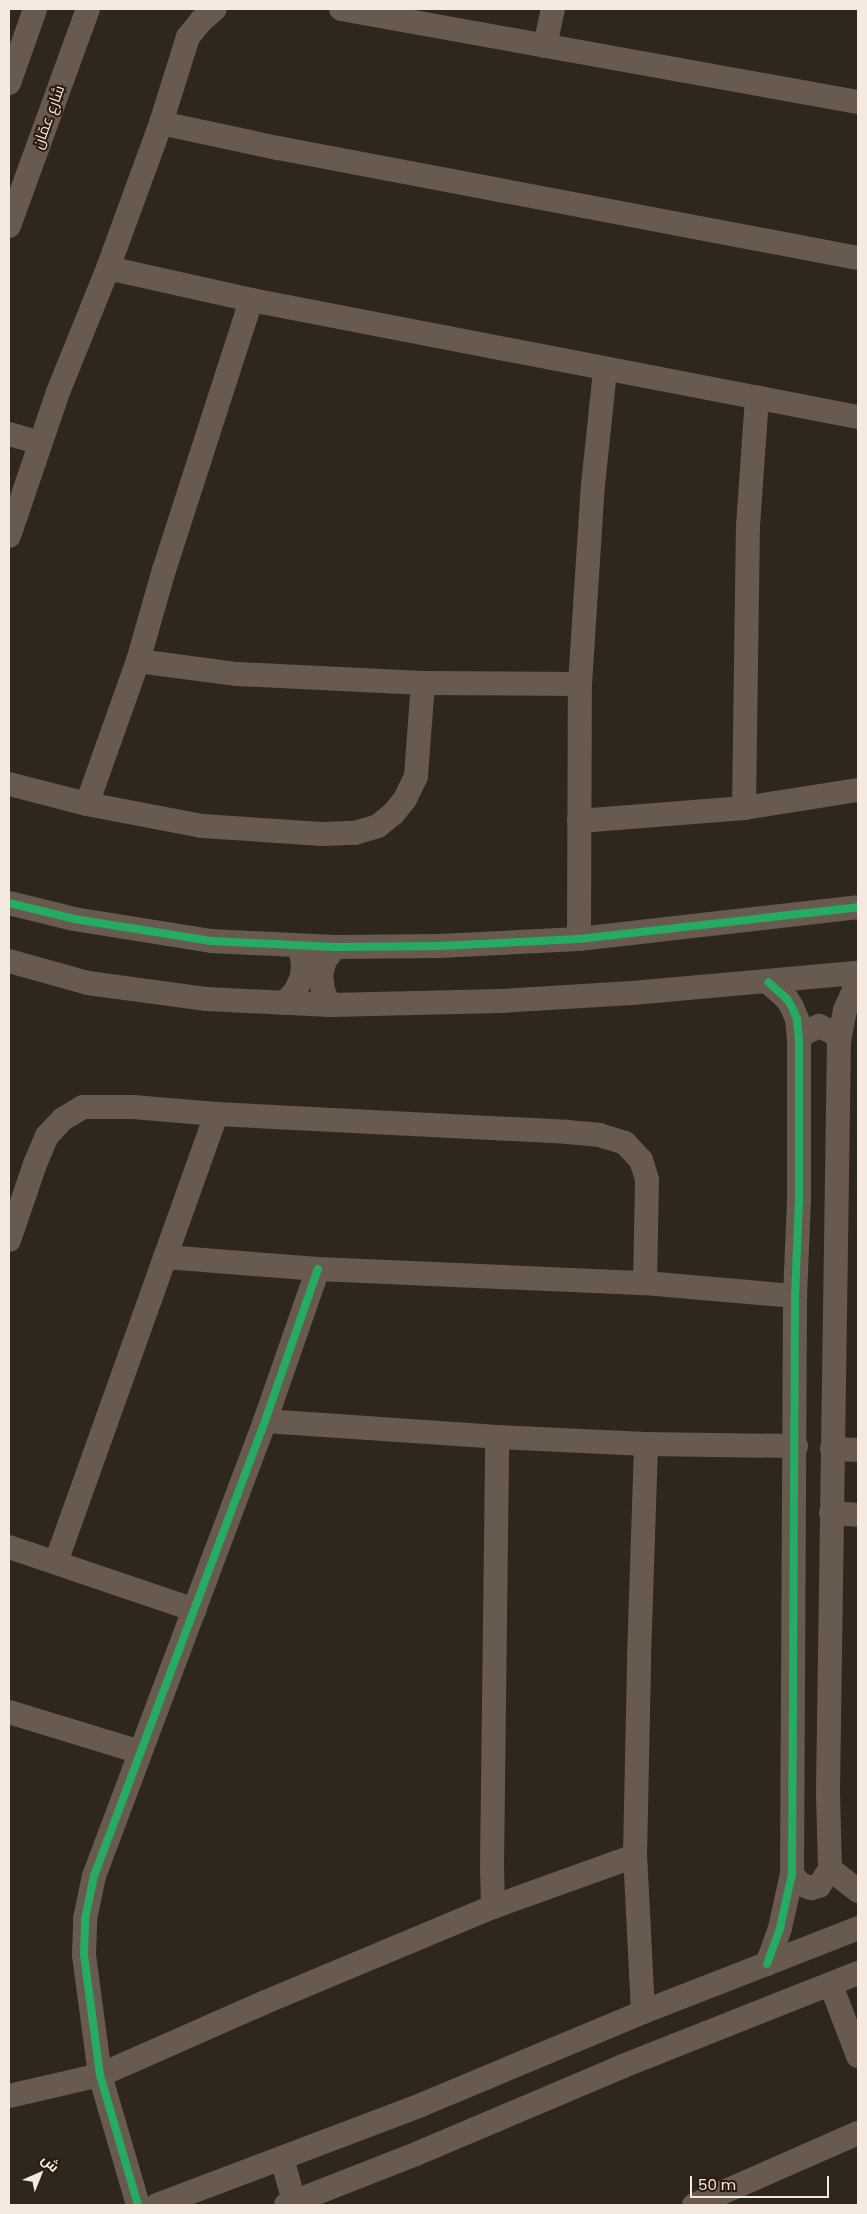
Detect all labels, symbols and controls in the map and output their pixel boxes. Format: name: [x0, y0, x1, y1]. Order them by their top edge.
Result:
street label: شارع عمّان: [28, 83, 68, 151]
north arrow: [15, 2149, 65, 2199]
text: ش: [37, 2150, 64, 2177]
scale bar: [692, 2166, 831, 2198]
text: 50 m: [698, 2174, 736, 2195]

